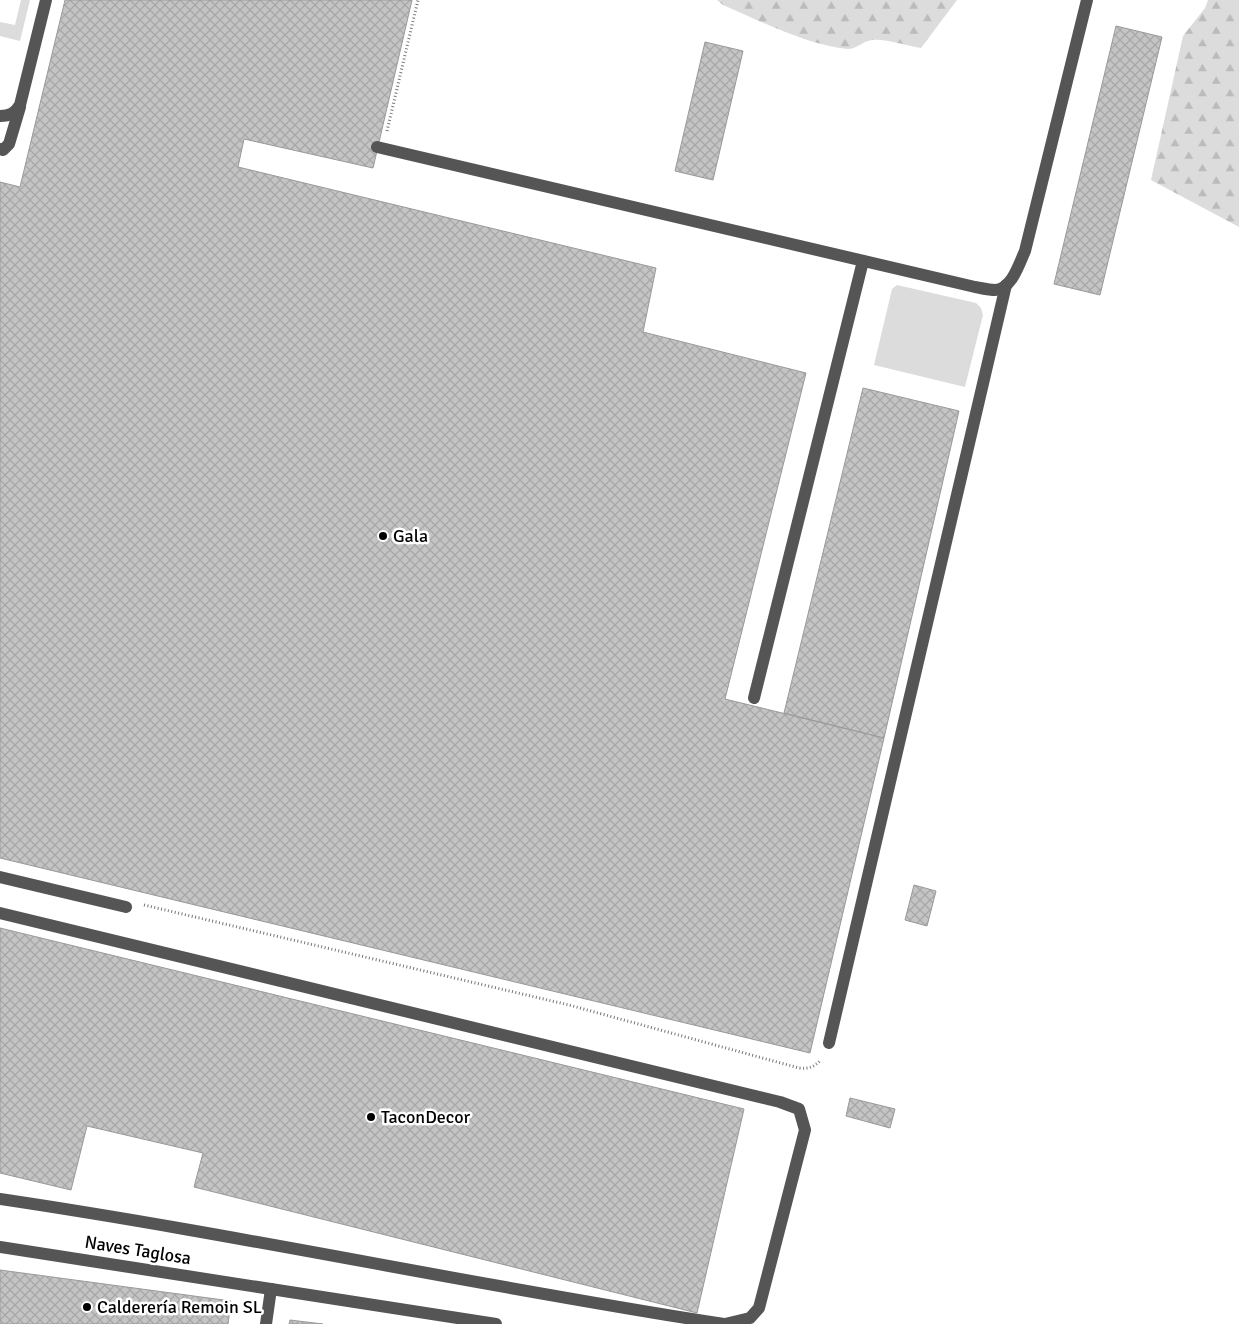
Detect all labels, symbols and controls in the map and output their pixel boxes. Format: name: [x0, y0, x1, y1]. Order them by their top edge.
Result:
place label: Gala: [393, 525, 428, 547]
marker: Gala: [377, 530, 389, 542]
place label: TaconDecor: [381, 1106, 471, 1128]
marker: TaconDecor: [365, 1111, 377, 1123]
street label: Naves Taglosa: [83, 1231, 193, 1269]
place label: Calderería Remoin SL: [97, 1296, 262, 1318]
marker: Calderería Remoin SL: [81, 1301, 93, 1313]

